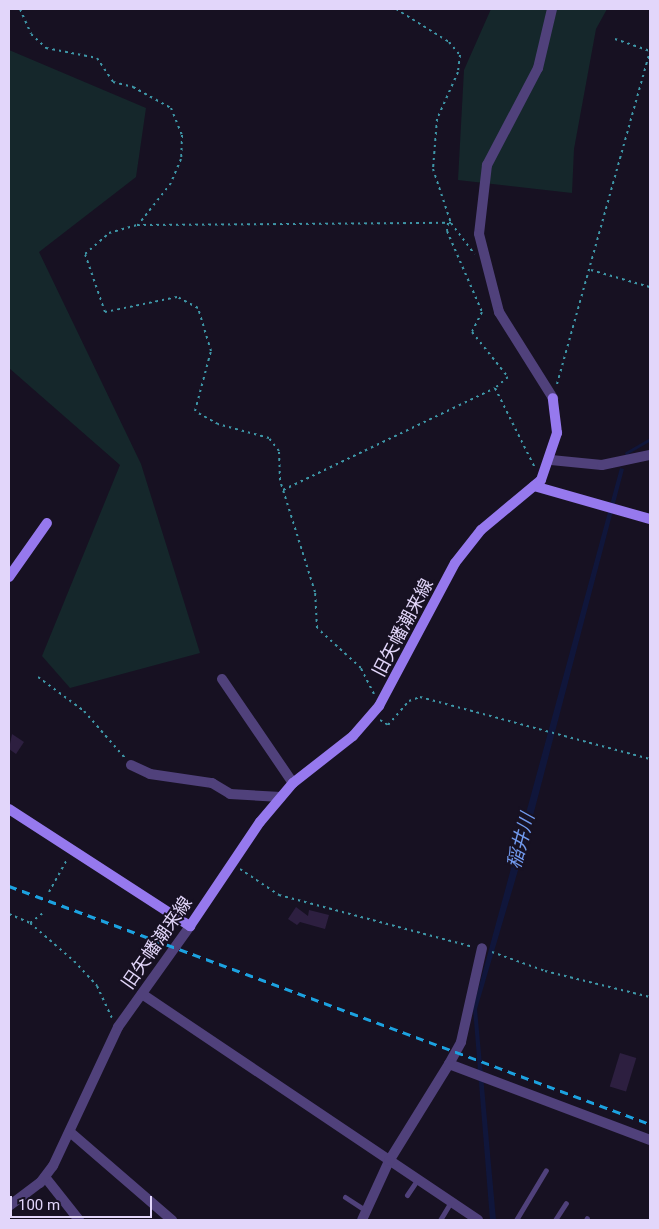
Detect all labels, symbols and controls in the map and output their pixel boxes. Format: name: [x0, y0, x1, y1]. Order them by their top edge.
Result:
street label: 旧矢幡潮来線: [368, 575, 438, 681]
water label: 稲井川: [503, 811, 539, 871]
street label: 旧矢幡潮来線: [117, 893, 197, 993]
scale bar: [12, 1186, 155, 1218]
text: 100 m: [18, 1196, 60, 1214]

